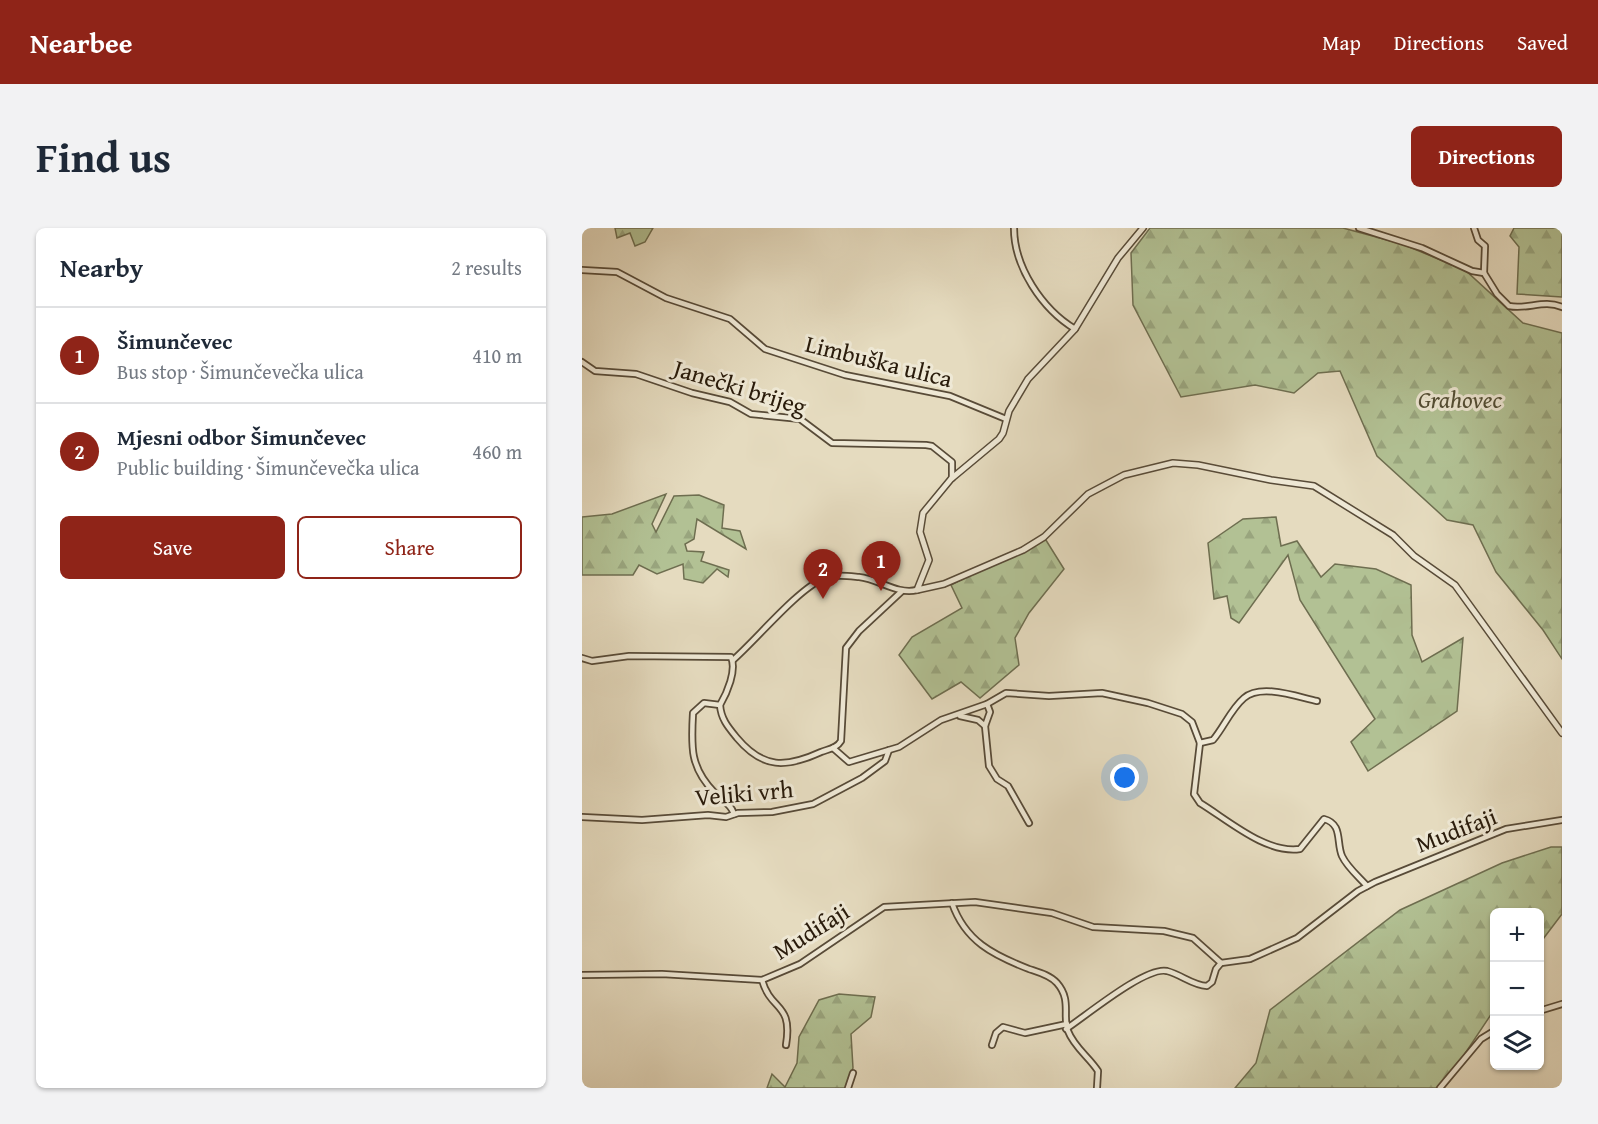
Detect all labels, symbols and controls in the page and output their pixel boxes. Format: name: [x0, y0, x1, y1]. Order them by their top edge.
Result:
text: Nearbee: [30, 22, 133, 63]
text: Map: [1322, 27, 1361, 58]
text: Directions: [1394, 27, 1484, 58]
text: Saved: [1517, 27, 1568, 58]
text: Find us: [36, 126, 171, 187]
button: Directions: [1411, 126, 1562, 187]
text: Nearby: [60, 248, 143, 287]
text: 2 results: [451, 253, 522, 282]
text: Šimunčevec: [117, 325, 233, 357]
street label: Limbuška ulica: [802, 326, 957, 396]
text: 1: [74, 341, 85, 370]
text: 410 m: [472, 341, 522, 370]
street label: Janečki brijeg: [666, 349, 811, 424]
text: Bus stop · Šimunčevečka ulica: [117, 357, 364, 386]
park label: Grahovec: [1418, 382, 1502, 417]
text: Mjesni odbor Šimunčevec: [117, 421, 366, 453]
text: 2: [74, 437, 85, 466]
text: 460 m: [472, 437, 522, 466]
text: Public building · Šimunčevečka ulica: [117, 453, 420, 482]
button: Save: [60, 516, 285, 579]
button: Share: [297, 516, 522, 579]
pin: 1: [862, 542, 900, 591]
pin: 2: [804, 550, 842, 599]
your location: [1110, 763, 1139, 792]
street label: Veliki vrh: [693, 771, 795, 815]
street label: Mudifaji: [1410, 798, 1502, 861]
street label: Mudifaji: [766, 894, 856, 968]
map controls: [1490, 908, 1544, 1070]
button: +: [1490, 908, 1544, 962]
button: −: [1490, 962, 1544, 1016]
button: layers: [1490, 1016, 1544, 1070]

